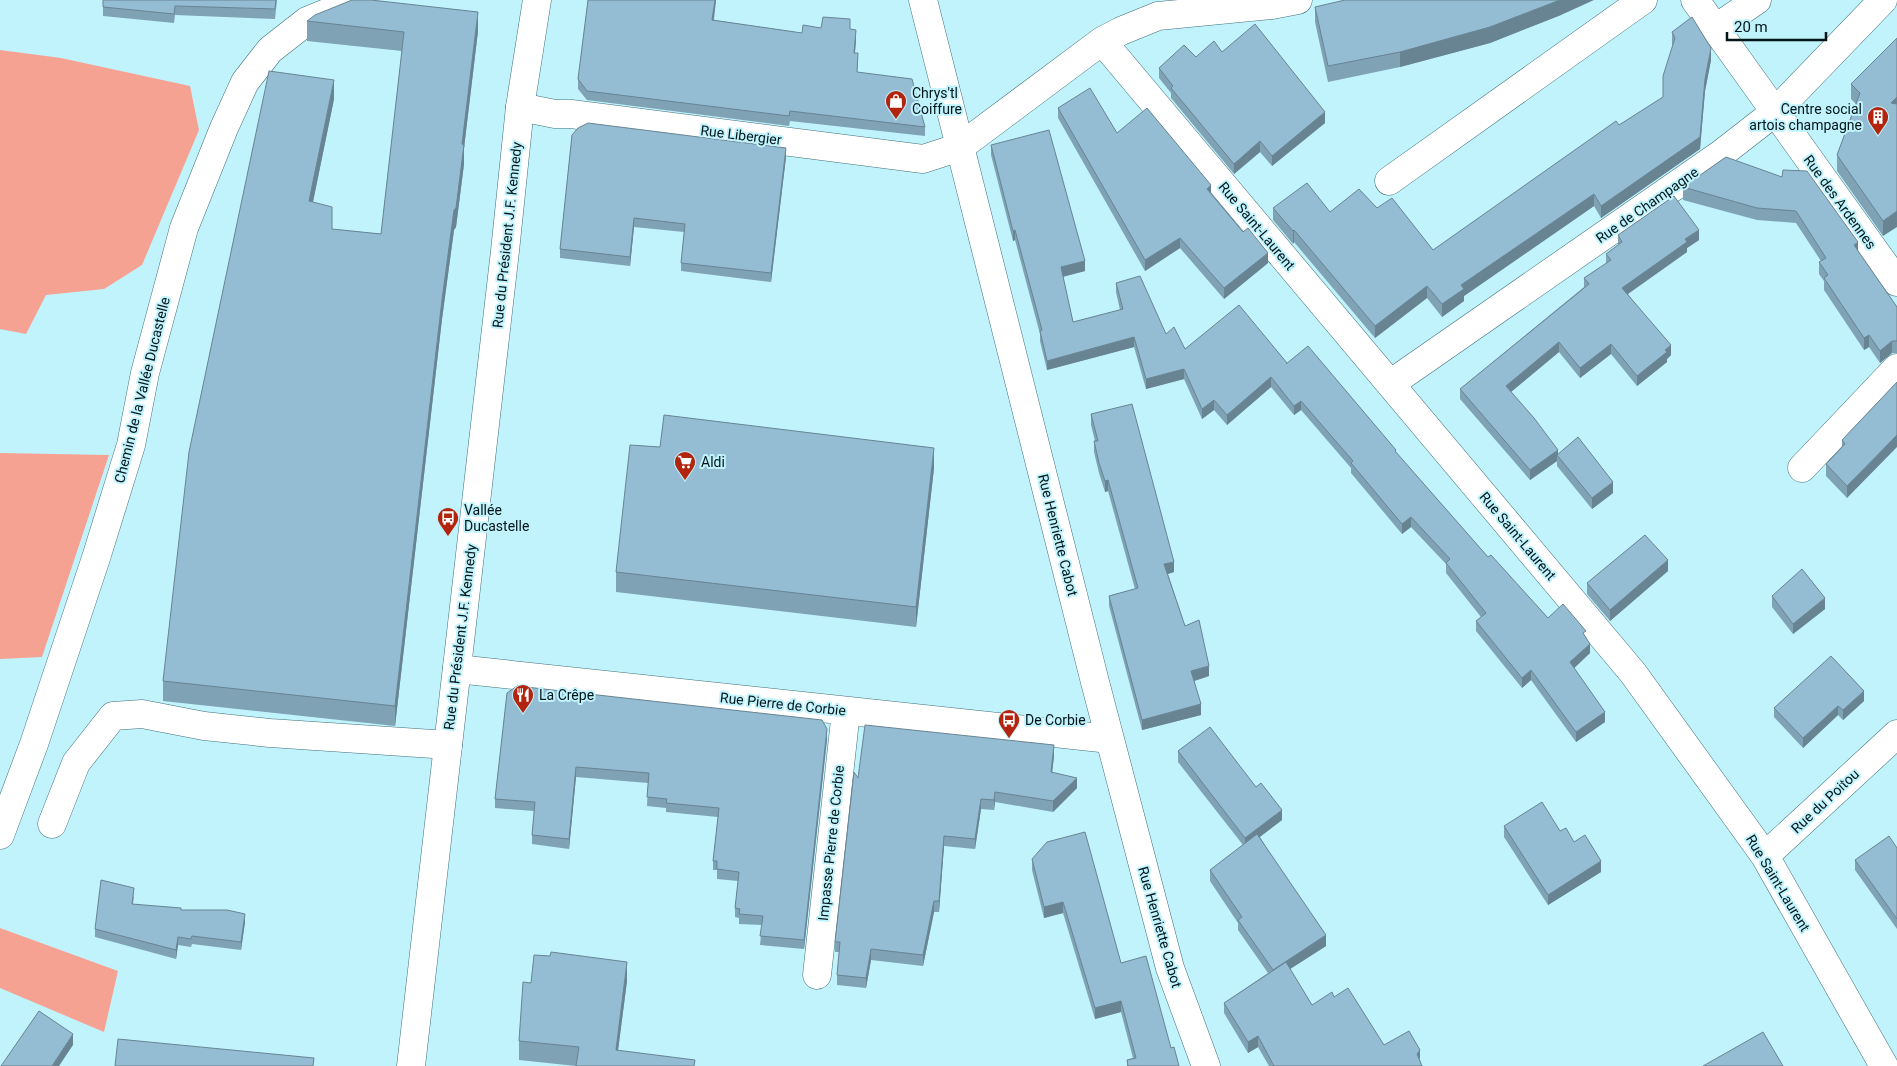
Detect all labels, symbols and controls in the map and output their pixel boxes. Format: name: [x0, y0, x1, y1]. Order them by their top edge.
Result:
scale bar: [1727, 10, 1826, 42]
text: 20 m: [1734, 18, 1768, 36]
place label: Chrys'tl Coiffure: [912, 85, 962, 117]
shop icon: Chrys'tl Coiffure: [884, 89, 908, 120]
place label: Centre social artois champagne: [1749, 101, 1862, 133]
building icon: Centre social artois champagne: [1866, 105, 1890, 136]
street label: Rue Libergier: [700, 122, 783, 148]
street label: Rue du Président J.F. Kennedy: [489, 141, 525, 329]
street label: Rue des Ardennes: [1800, 152, 1880, 252]
street label: Rue de Champagne: [1593, 164, 1701, 246]
street label: Rue Saint-Laurent: [1216, 179, 1299, 274]
street label: Chemin de la Vallée Ducastelle: [111, 295, 173, 485]
supermarket icon: Aldi: [673, 450, 697, 481]
place label: Aldi: [701, 454, 725, 470]
street label: Rue Henriette Cabot: [1035, 472, 1081, 598]
street label: Rue Saint-Laurent: [1477, 489, 1560, 584]
place label: Vallée Ducastelle: [464, 502, 529, 534]
bus stop icon: Vallée Ducastelle: [436, 506, 460, 537]
street label: Rue du Président J.F. Kennedy: [441, 543, 479, 731]
restaurant icon: La Crêpe: [511, 683, 535, 714]
place label: La Crêpe: [539, 687, 594, 703]
street label: Rue Pierre de Corbie: [719, 689, 847, 719]
bus stop icon: De Corbie: [997, 708, 1021, 739]
place label: De Corbie: [1025, 712, 1086, 728]
street label: Impasse Pierre de Corbie: [815, 765, 847, 921]
street label: Rue du Poitou: [1788, 766, 1862, 836]
street label: Rue Saint-Laurent: [1743, 832, 1813, 935]
street label: Rue Henriette Cabot: [1135, 865, 1185, 990]

